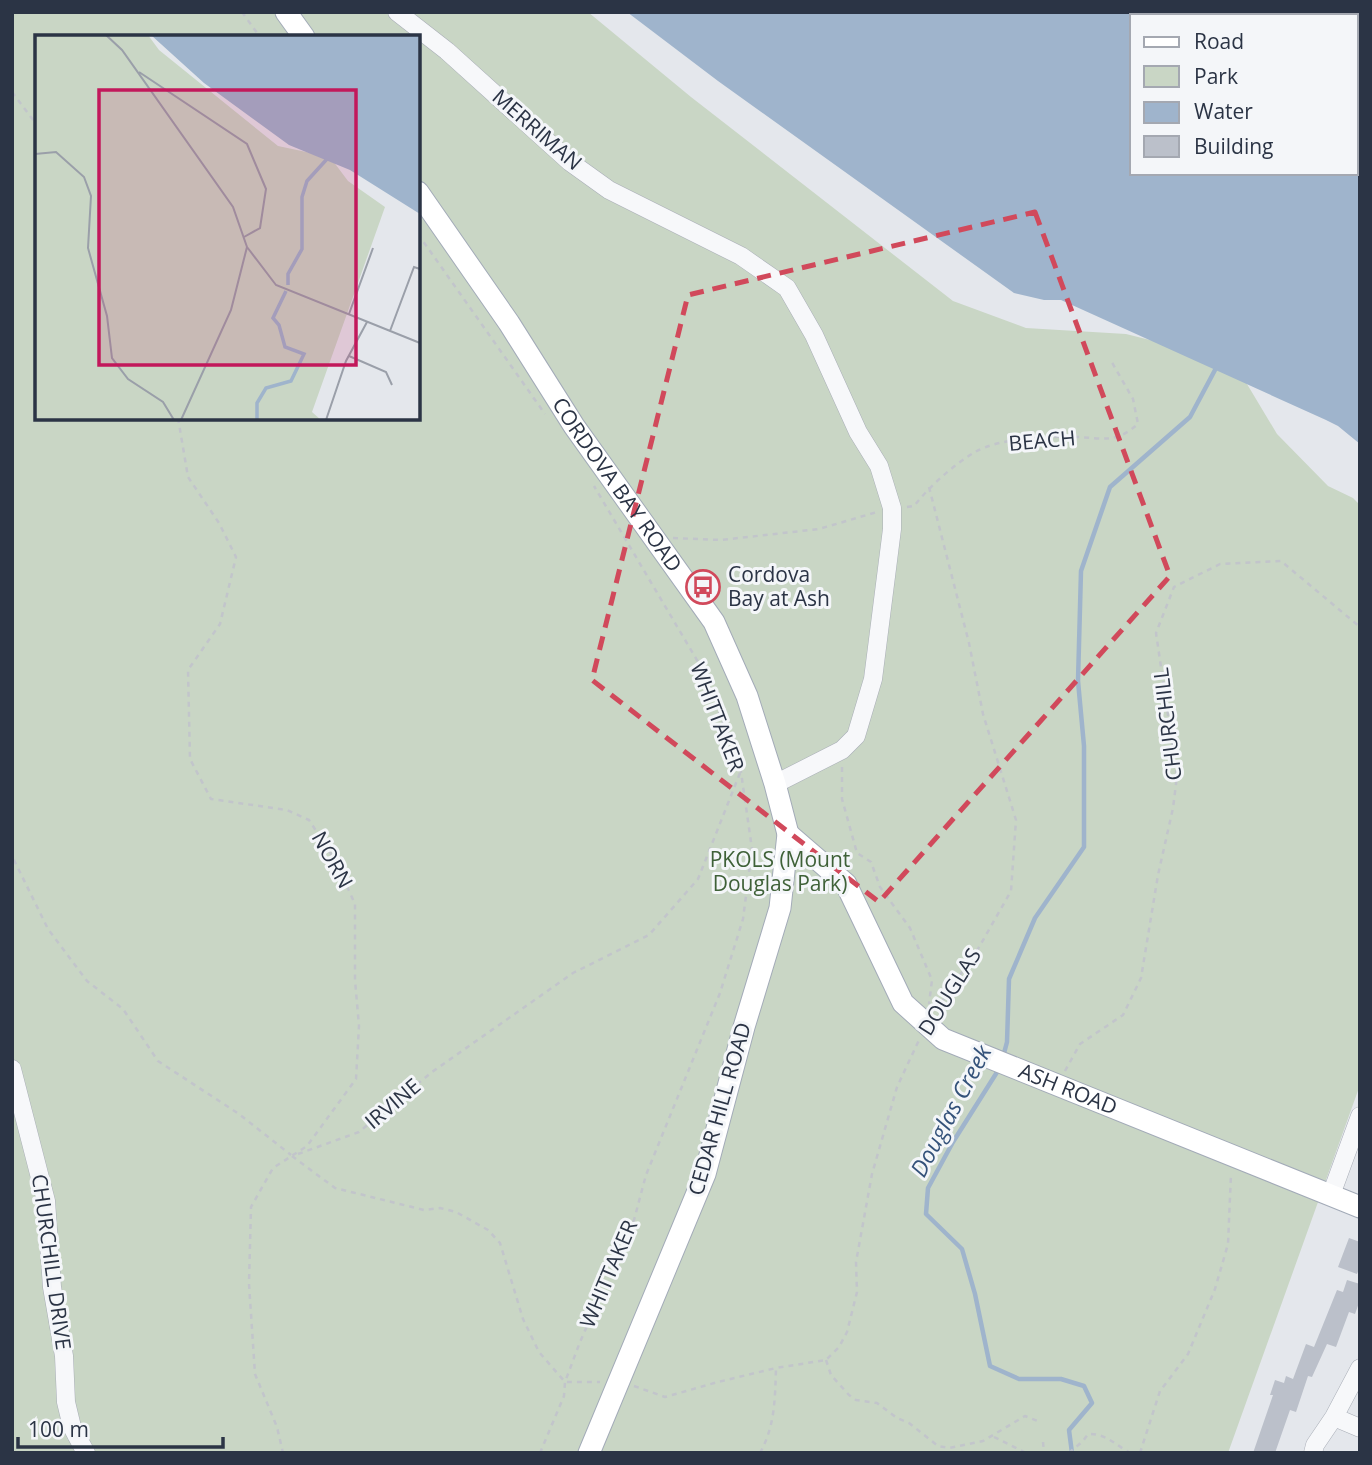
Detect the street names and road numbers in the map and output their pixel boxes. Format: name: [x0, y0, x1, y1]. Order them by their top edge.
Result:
street label: MERRIMAN: [487, 82, 588, 176]
street label: CORDOVA BAY ROAD: [546, 392, 689, 577]
street label: BEACH: [1007, 423, 1077, 457]
street label: WHITTAKER: [684, 658, 752, 775]
street label: CHURCHILL: [1146, 666, 1188, 782]
street label: NORN: [306, 826, 360, 893]
street label: DOUGLAS: [911, 943, 987, 1040]
street label: CEDAR HILL ROAD: [681, 1019, 757, 1198]
street label: ASH ROAD: [1015, 1056, 1122, 1121]
street label: IRVINE: [359, 1072, 426, 1135]
street label: CHURCHILL DRIVE: [26, 1172, 78, 1352]
street label: WHITTAKER: [573, 1215, 643, 1332]

